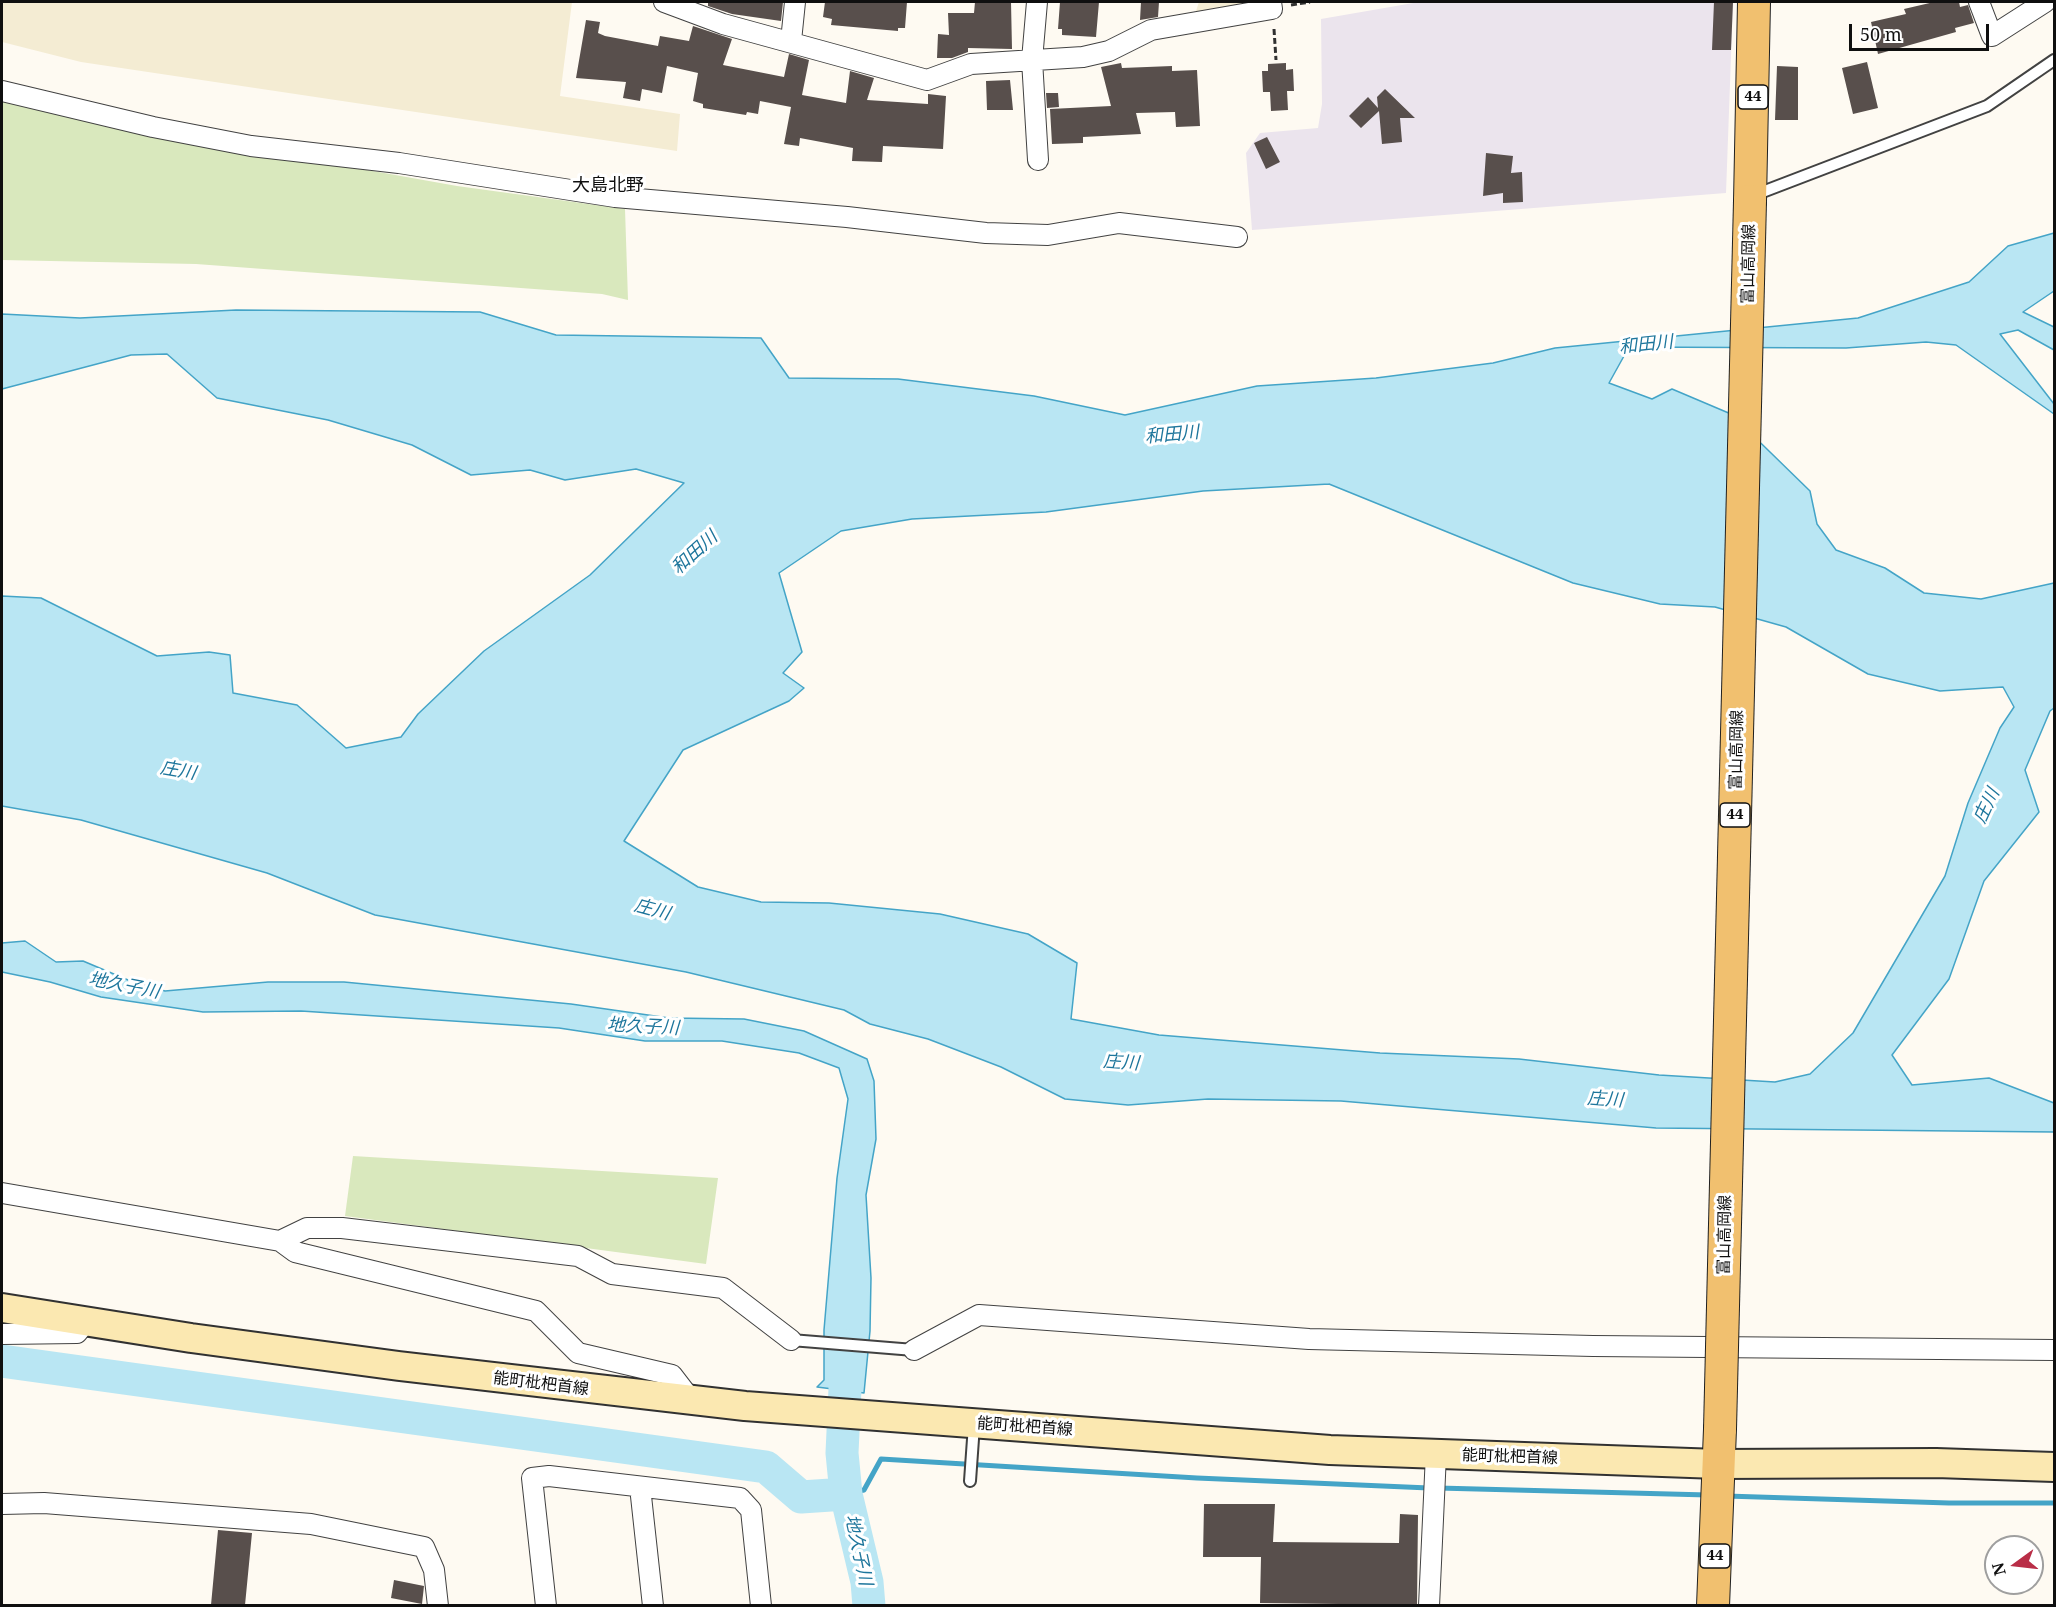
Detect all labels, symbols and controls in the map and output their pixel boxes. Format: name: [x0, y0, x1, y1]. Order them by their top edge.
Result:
scale bar: [1852, 12, 1992, 50]
text: 50 m: [1860, 22, 1902, 46]
road number: 44: [1738, 85, 1768, 109]
district label: 大島北野: [572, 175, 644, 197]
street label: 富山高岡線: [1739, 224, 1759, 304]
water label: 和田川: [1618, 331, 1674, 359]
water label: 和田川: [1144, 422, 1200, 448]
water label: 和田川: [668, 527, 722, 579]
street label: 富山高岡線: [1727, 710, 1747, 790]
water label: 庄川: [158, 757, 198, 785]
water label: 庄川: [1970, 785, 2004, 827]
road number: 44: [1720, 803, 1750, 827]
water label: 庄川: [632, 895, 672, 925]
water label: 地久子川: [87, 969, 161, 1003]
water label: 地久子川: [606, 1014, 680, 1040]
water label: 庄川: [1102, 1051, 1140, 1075]
water label: 庄川: [1586, 1088, 1624, 1112]
street label: 富山高岡線: [1715, 1195, 1735, 1275]
street label: 能町枇杷首線: [492, 1369, 590, 1399]
street label: 能町枇杷首線: [976, 1414, 1074, 1440]
street label: 能町枇杷首線: [1462, 1446, 1558, 1468]
water label: 地久子川: [840, 1513, 876, 1587]
north arrow: [1984, 1535, 2044, 1595]
road number: 44: [1700, 1544, 1730, 1568]
text: N: [1986, 1560, 2011, 1578]

